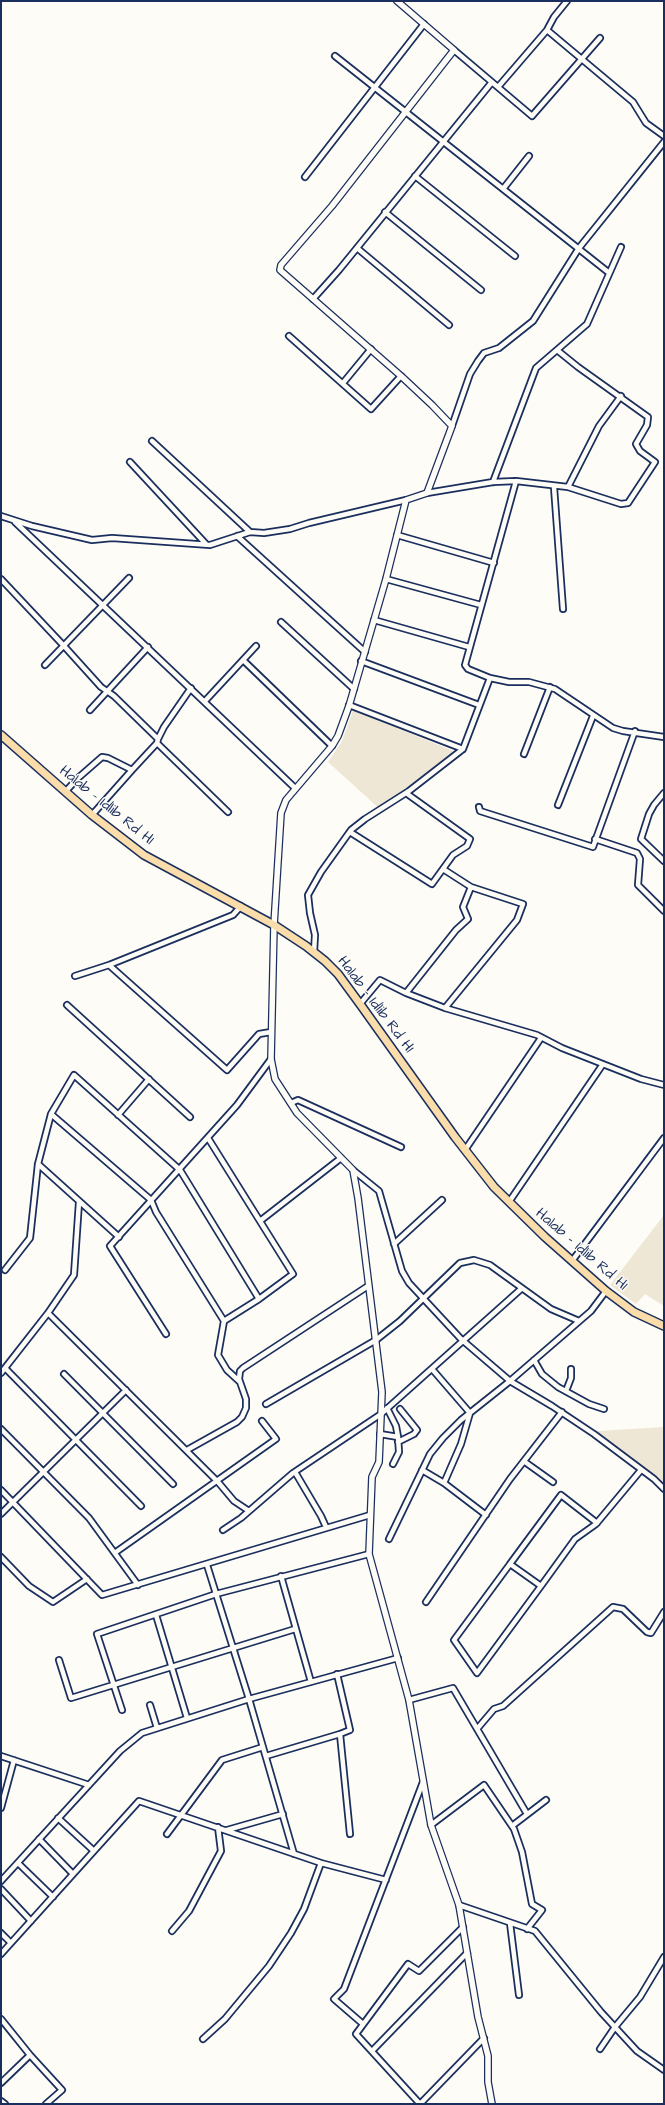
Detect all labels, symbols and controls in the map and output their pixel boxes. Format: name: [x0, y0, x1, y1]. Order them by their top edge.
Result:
street label: Halab - Idlib Rd H1: [55, 762, 157, 850]
street label: Halab - Idlib Rd H1: [333, 953, 417, 1057]
street label: Halab - Idlib Rd H1: [531, 1205, 631, 1295]

